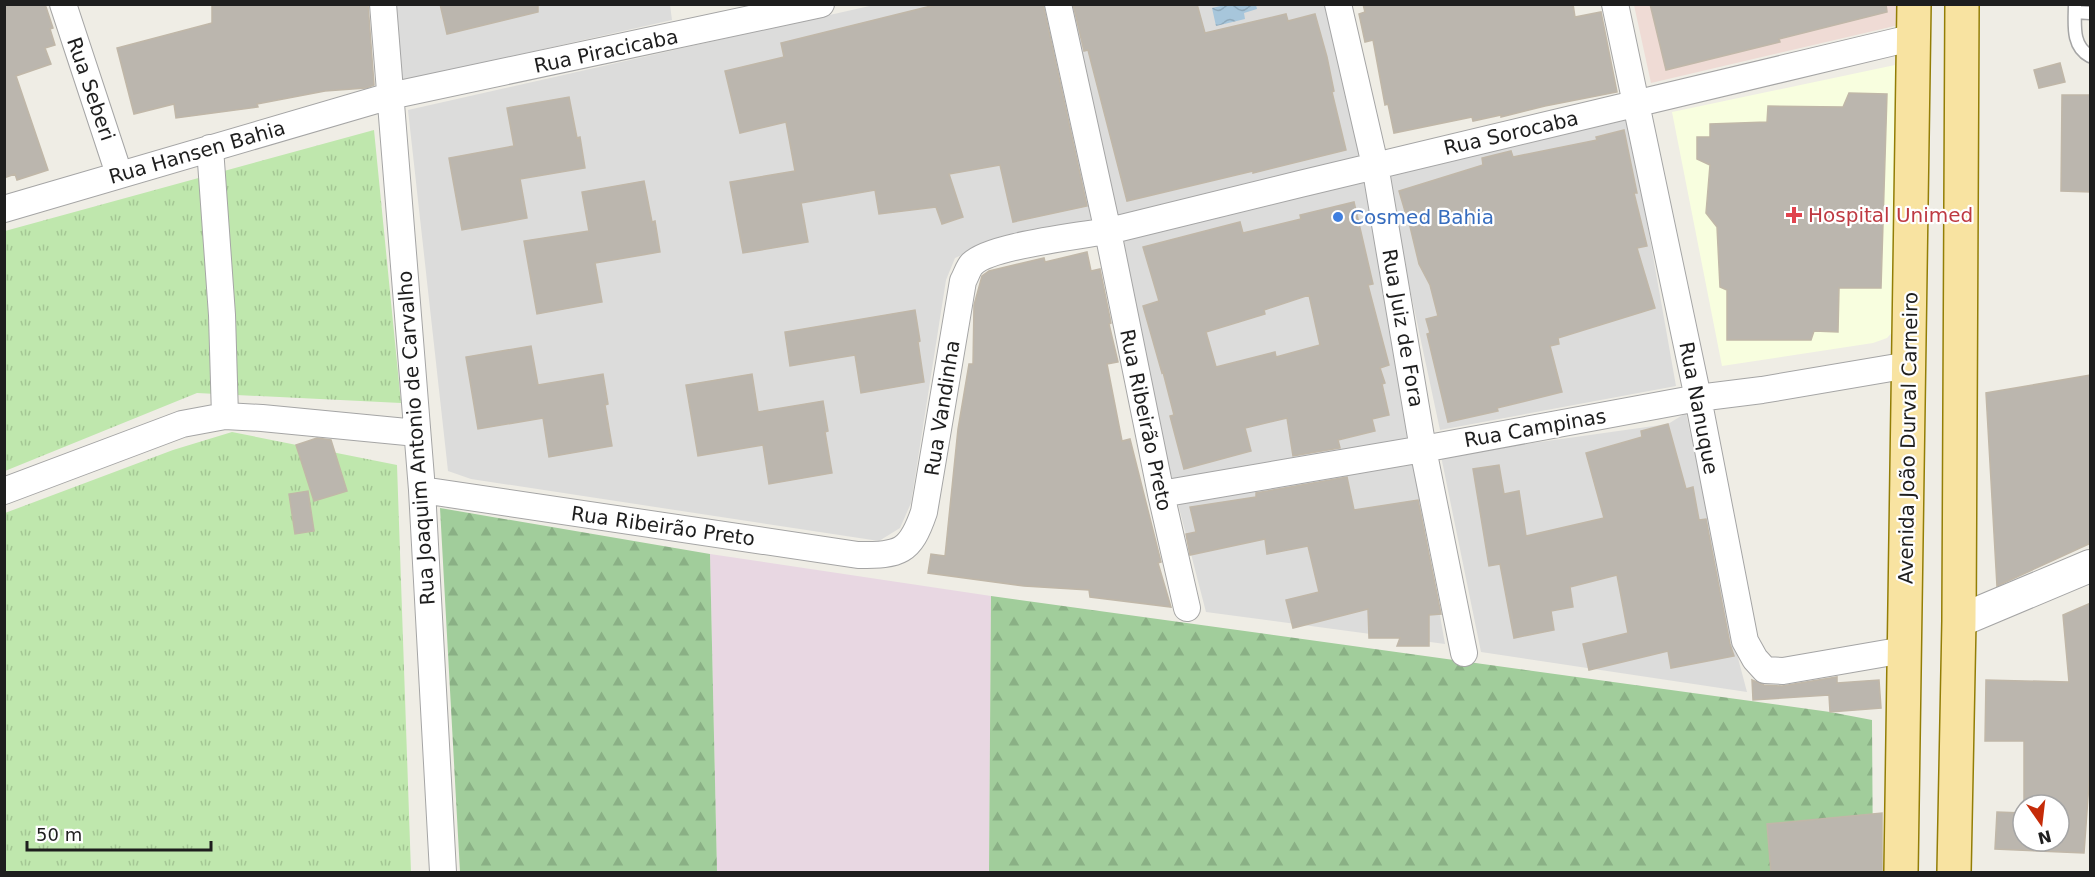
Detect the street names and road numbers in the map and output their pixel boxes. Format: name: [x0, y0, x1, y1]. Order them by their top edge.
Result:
street label: Rua Piracicaba: [532, 24, 680, 78]
street label: Rua Seberi: [62, 34, 120, 144]
street label: Rua Sorocaba: [1441, 106, 1581, 160]
street label: Rua Hansen Bahia: [106, 115, 288, 189]
street label: Rua Juiz de Fora: [1377, 247, 1429, 409]
street label: Rua Joaquim Antonio de Carvalho: [392, 270, 440, 606]
street label: Avenida João Durval Carneiro: [1893, 292, 1923, 584]
street label: Rua Ribeirão Preto: [1115, 327, 1177, 513]
street label: Rua Vandinha: [919, 338, 965, 478]
street label: Rua Nanuque: [1674, 340, 1724, 476]
street label: Rua Campinas: [1462, 404, 1608, 452]
street label: Rua Ribeirão Preto: [570, 501, 756, 551]

